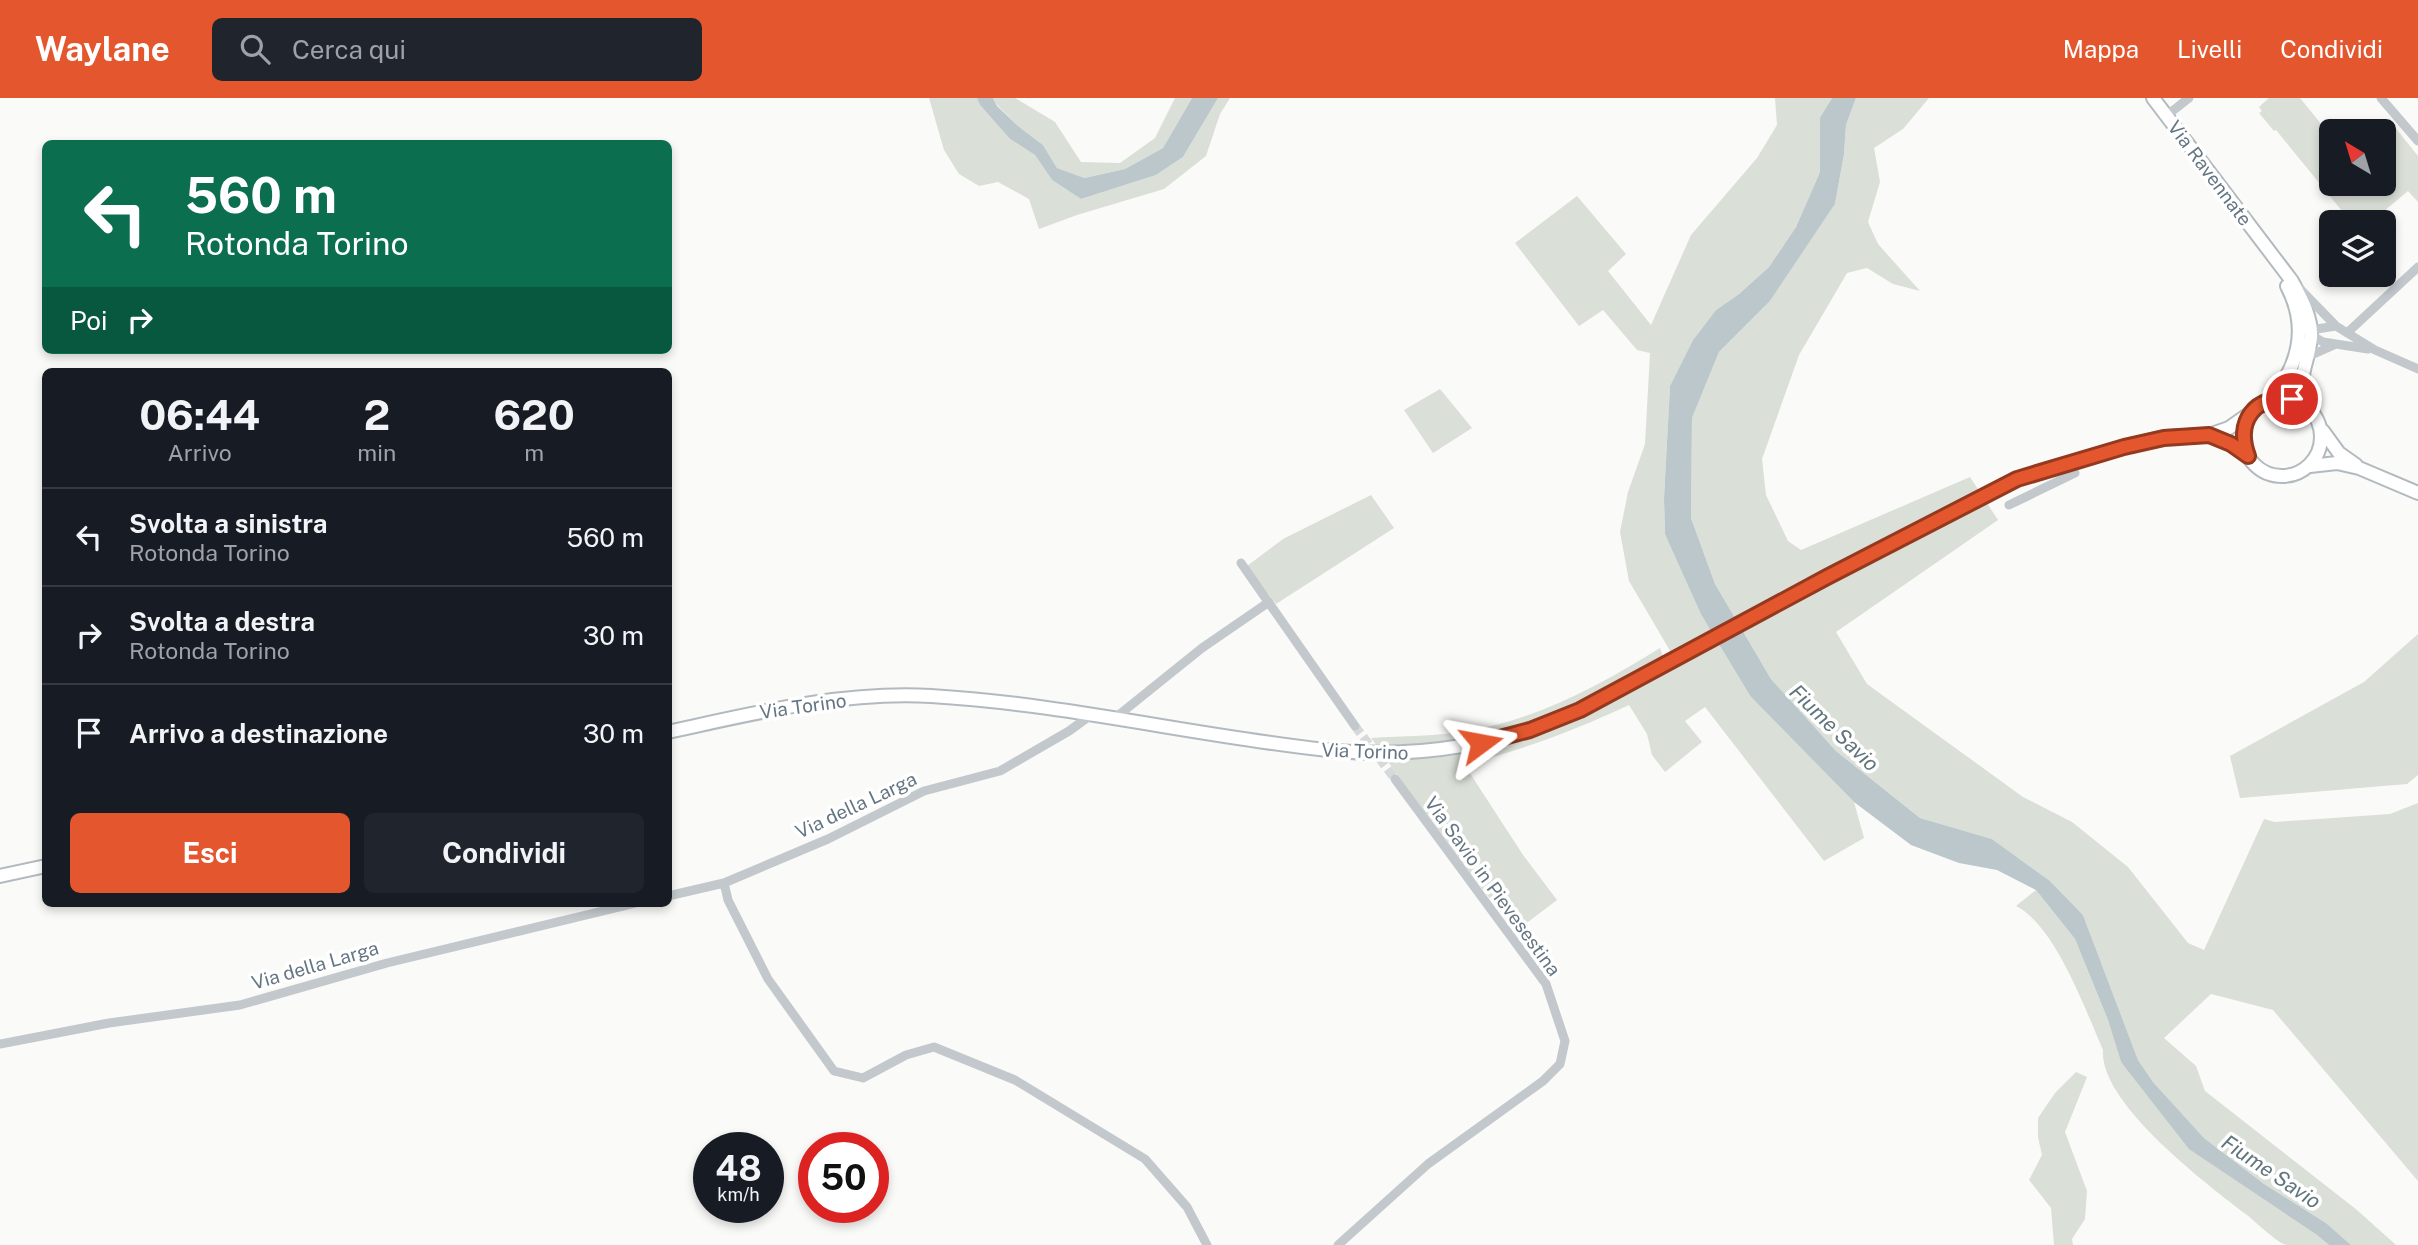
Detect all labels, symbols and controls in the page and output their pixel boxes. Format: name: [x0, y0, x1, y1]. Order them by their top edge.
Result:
search box: [212, 18, 702, 81]
text: Waylane: [35, 30, 170, 68]
icon: search: [236, 30, 274, 68]
text: Cerca qui: [292, 34, 406, 65]
text: Mappa: [2063, 35, 2139, 63]
text: Livelli: [2177, 35, 2242, 63]
text: Condividi: [2280, 35, 2383, 63]
street label: Via Ravennate: [2163, 116, 2257, 230]
north arrow: [2319, 119, 2396, 196]
map controls: [2319, 119, 2396, 287]
text: 560 m: [185, 166, 337, 224]
icon: left: [70, 168, 161, 259]
button: layers: [2319, 210, 2396, 287]
text: Rotonda Torino: [185, 225, 409, 262]
icon: right: [121, 301, 159, 339]
text: Poi: [70, 305, 107, 336]
pin: [2262, 369, 2322, 429]
icon: arrive: [2273, 380, 2311, 418]
text: 06:44: [139, 390, 260, 439]
text: 2: [363, 390, 390, 439]
text: 620: [493, 390, 575, 439]
text: Arrivo: [167, 439, 232, 466]
text: min: [357, 439, 396, 466]
text: m: [524, 439, 544, 466]
text: Svolta a sinistra: [129, 508, 327, 539]
icon: left: [70, 518, 108, 556]
text: 560 m: [567, 522, 644, 553]
text: Rotonda Torino: [129, 539, 290, 566]
text: Svolta a destra: [129, 606, 315, 637]
icon: right: [70, 616, 108, 654]
text: 30 m: [583, 620, 644, 651]
text: Rotonda Torino: [129, 637, 290, 664]
water label: Fiume Savio: [1785, 679, 1884, 776]
street label: Via Torino: [758, 689, 848, 723]
position arrow: [1444, 706, 1518, 780]
icon: arrive: [70, 714, 108, 752]
text: Arrivo a destinazione: [129, 718, 388, 749]
text: 30 m: [583, 718, 644, 749]
street label: Via Torino: [1321, 738, 1409, 764]
street label: Via della Larga: [792, 767, 920, 843]
street label: Via Savio in Pievesestina: [1421, 792, 1565, 980]
button: Esci: [70, 813, 350, 893]
button: Condividi: [364, 813, 644, 893]
street label: Via della Larga: [249, 936, 381, 994]
water label: Fiume Savio: [2217, 1129, 2326, 1214]
speed limit sign: 50: [798, 1132, 889, 1223]
text: 48: [715, 1148, 762, 1189]
text: km/h: [717, 1184, 760, 1205]

